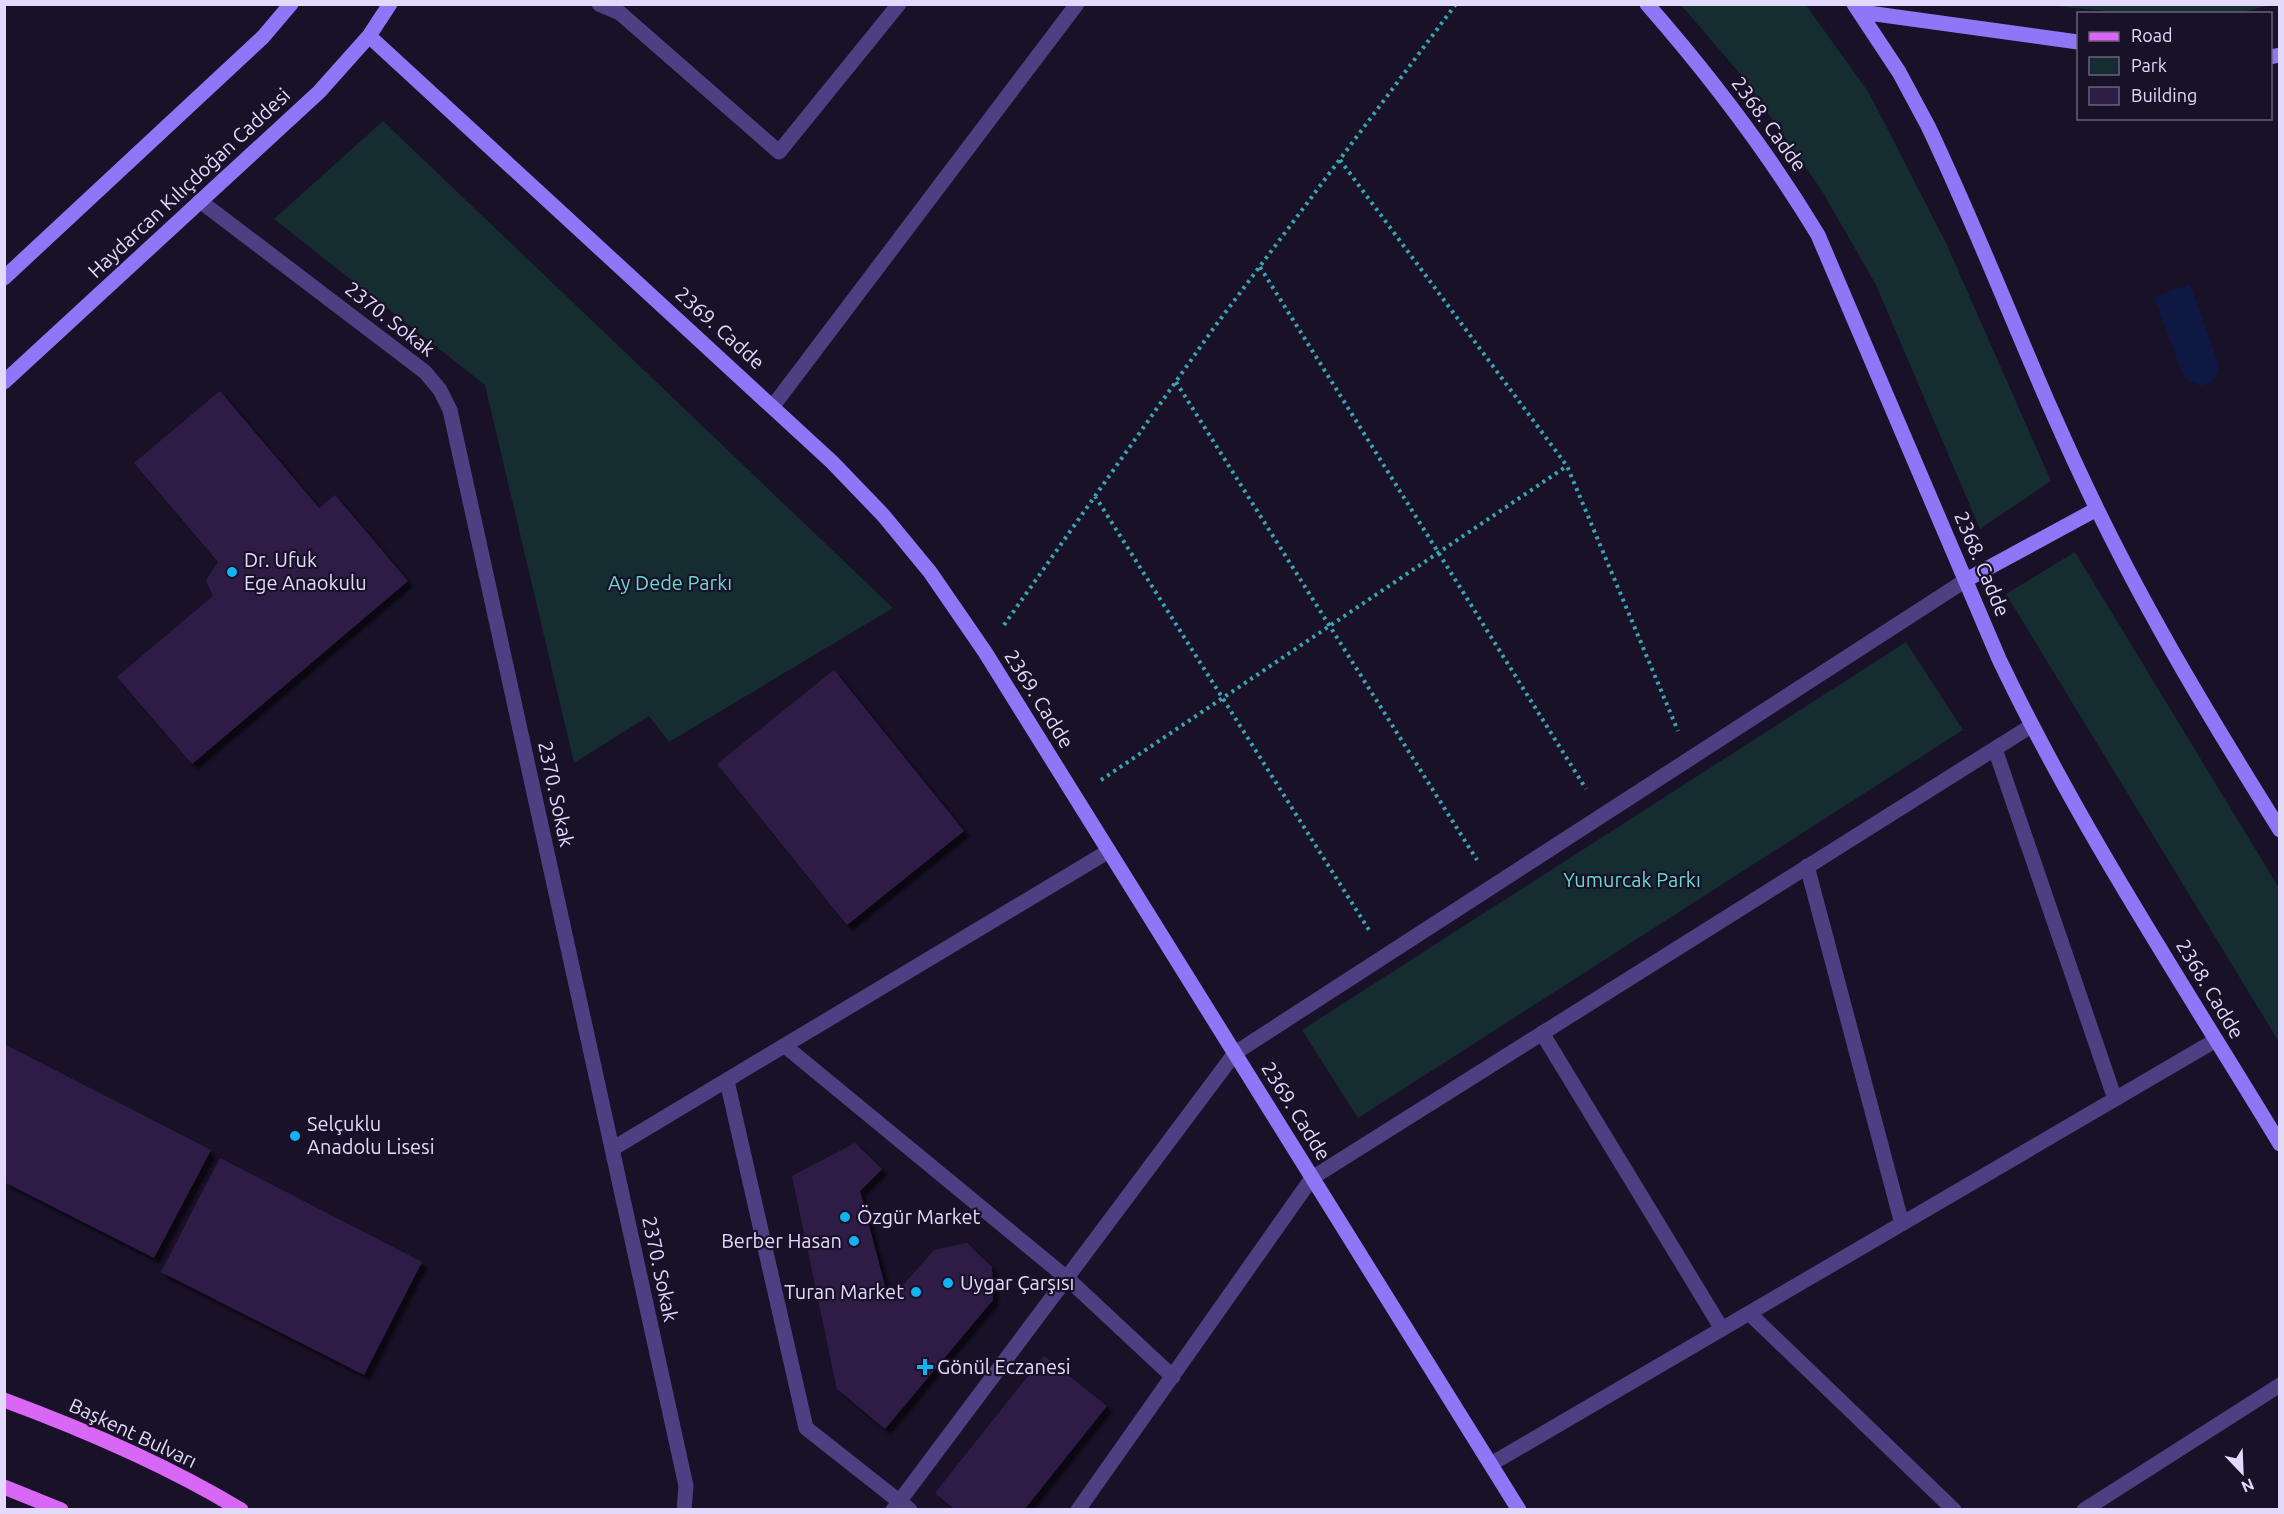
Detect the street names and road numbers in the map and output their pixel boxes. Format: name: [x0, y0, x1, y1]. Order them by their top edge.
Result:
street label: 2368. Cadde: [1727, 72, 1812, 176]
street label: Haydarcan Kılıçdoğan Caddesi: [83, 83, 294, 282]
street label: 2370. Sokak: [341, 277, 440, 361]
street label: 2369. Cadde: [671, 282, 770, 374]
street label: 2368. Cadde: [1950, 508, 2015, 620]
street label: 2369. Cadde: [1000, 645, 1079, 752]
street label: 2370. Sokak: [534, 739, 579, 849]
street label: 2368. Cadde: [2172, 935, 2249, 1043]
street label: 2369. Cadde: [1257, 1057, 1336, 1164]
street label: 2370. Sokak: [638, 1214, 683, 1324]
street label: Başkent Bulvarı: [66, 1393, 201, 1472]

